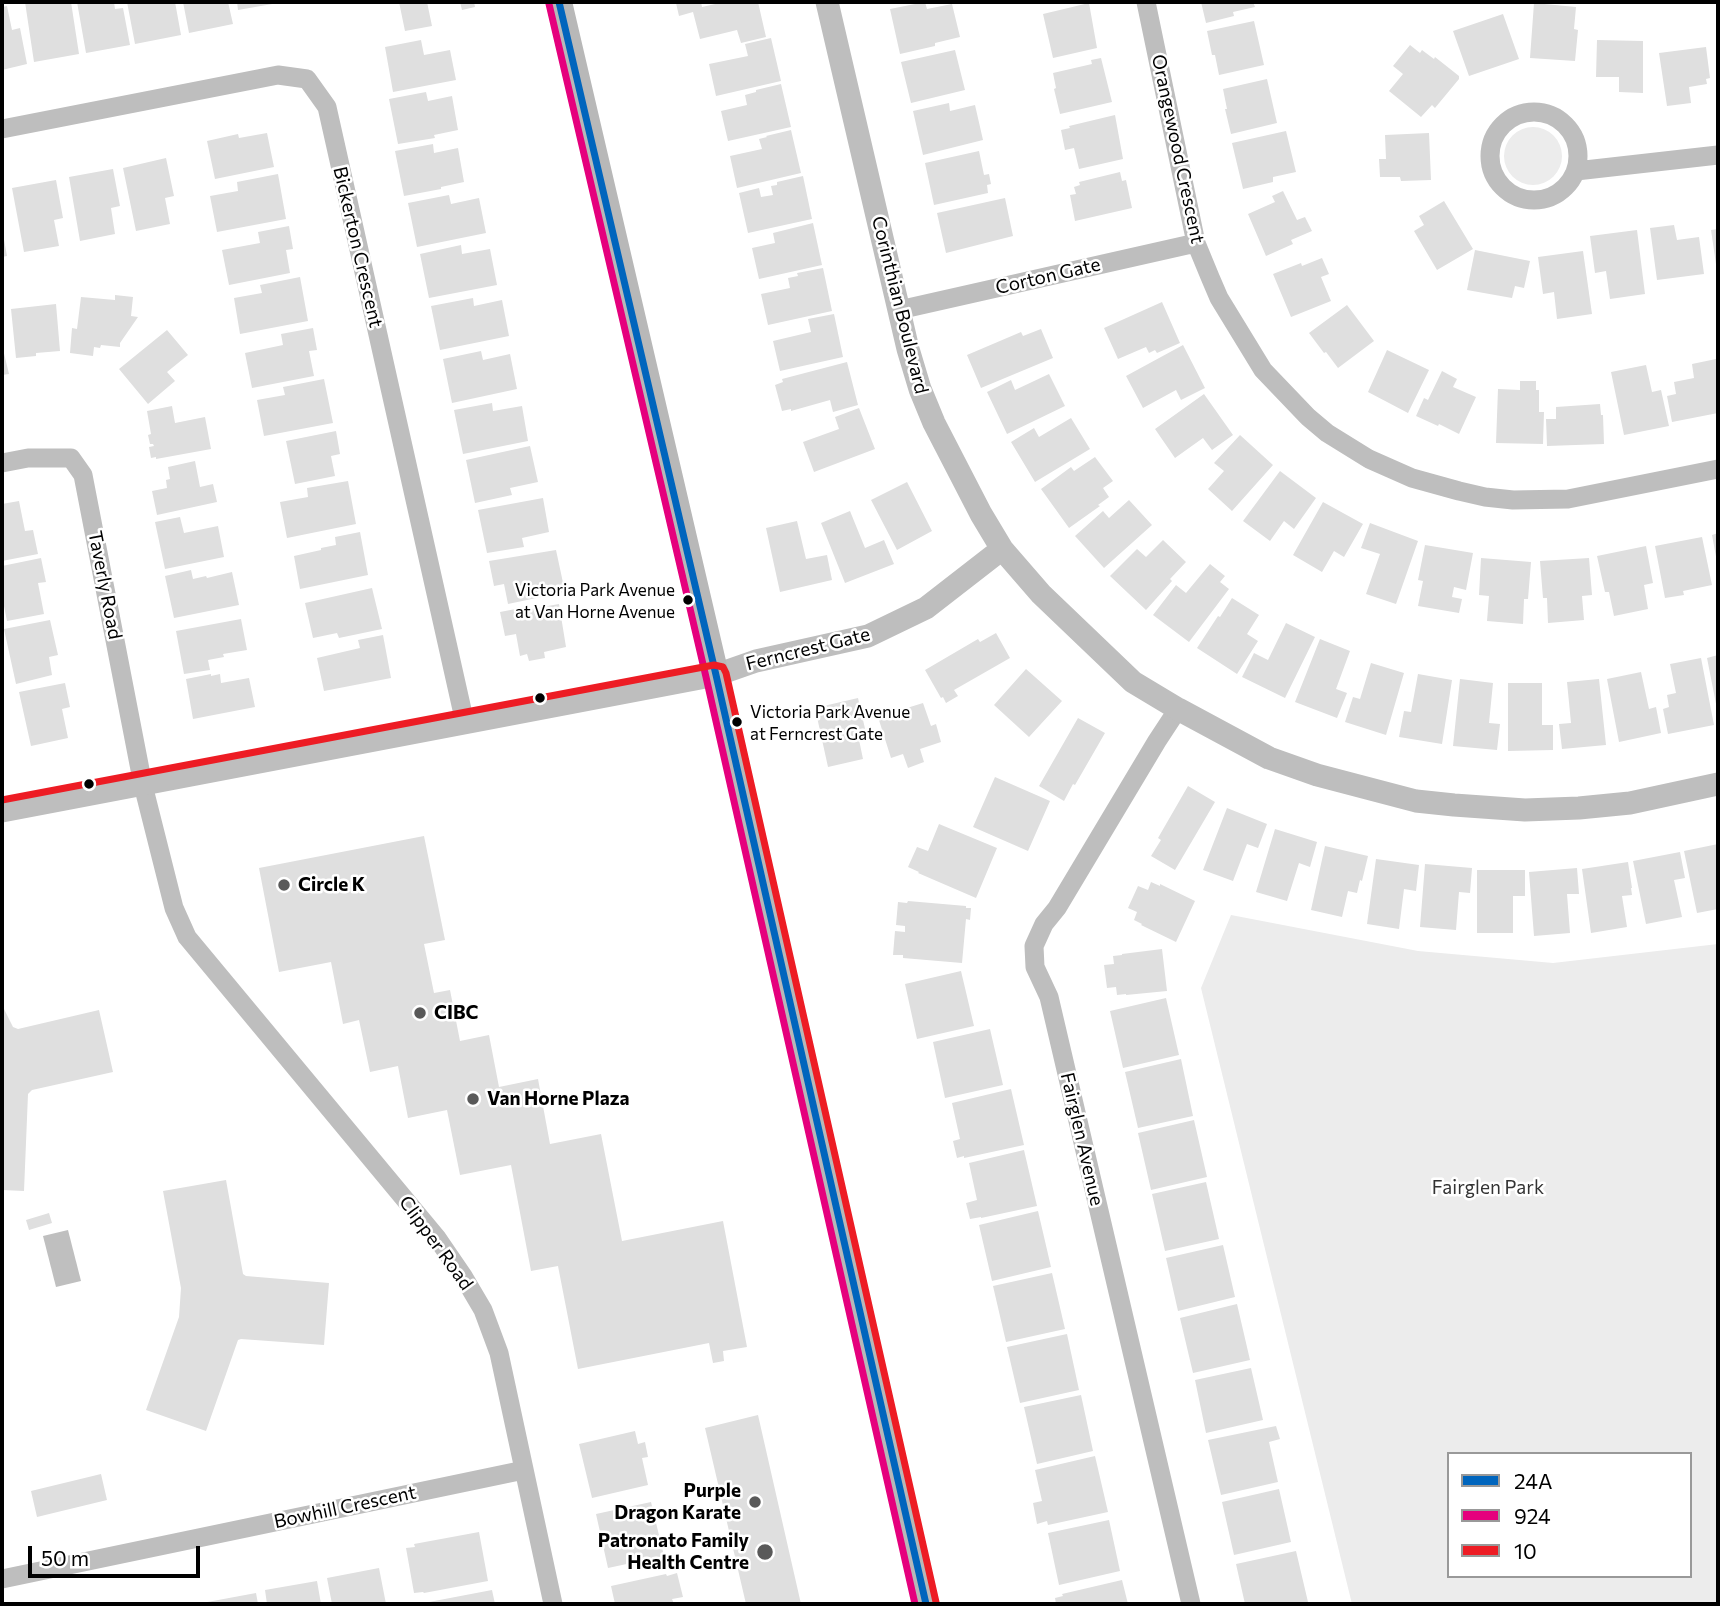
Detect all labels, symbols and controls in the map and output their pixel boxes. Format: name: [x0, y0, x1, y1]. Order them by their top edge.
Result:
street label: Orangewood Crescent: [1147, 52, 1209, 246]
street label: Bickerton Crescent: [328, 164, 388, 330]
street label: Corinthian Boulevard: [867, 214, 933, 396]
street label: Corton Gate: [993, 253, 1103, 299]
street label: Taverly Road: [83, 529, 127, 641]
place label: Victoria Park Avenue at Van Horne Avenue: [515, 580, 675, 620]
marker: Victoria Park Avenue at Van Horne Avenue: [681, 593, 695, 607]
street label: Ferncrest Gate: [744, 623, 872, 675]
unlabelled marker: [533, 691, 547, 705]
place label: Victoria Park Avenue at Ferncrest Gate: [750, 702, 910, 742]
marker: Victoria Park Avenue at Ferncrest Gate: [730, 715, 744, 729]
unlabelled marker: [82, 777, 96, 791]
place label: Circle K: [298, 874, 365, 896]
marker: Circle K: [276, 877, 292, 893]
place label: CIBC: [434, 1002, 479, 1024]
marker: CIBC: [412, 1005, 428, 1021]
street label: Fairglen Avenue: [1056, 1070, 1108, 1208]
place label: Van Horne Plaza: [487, 1088, 629, 1110]
marker: Van Horne Plaza: [465, 1091, 481, 1107]
park label: Fairglen Park: [1432, 1177, 1544, 1199]
street label: Clipper Road: [394, 1191, 478, 1295]
legend: [1447, 1452, 1692, 1578]
text: 24A: [1514, 1468, 1552, 1493]
place label: Purple Dragon Karate: [614, 1480, 741, 1524]
street label: Bowhill Crescent: [272, 1481, 418, 1533]
marker: Purple Dragon Karate: [747, 1494, 763, 1510]
text: 924: [1514, 1503, 1551, 1528]
place label: Patronato Family Health Centre: [598, 1530, 749, 1574]
scale bar: [32, 1532, 203, 1576]
text: 10: [1514, 1538, 1537, 1563]
marker: Patronato Family Health Centre: [755, 1542, 775, 1562]
text: 50 m: [41, 1545, 89, 1570]

